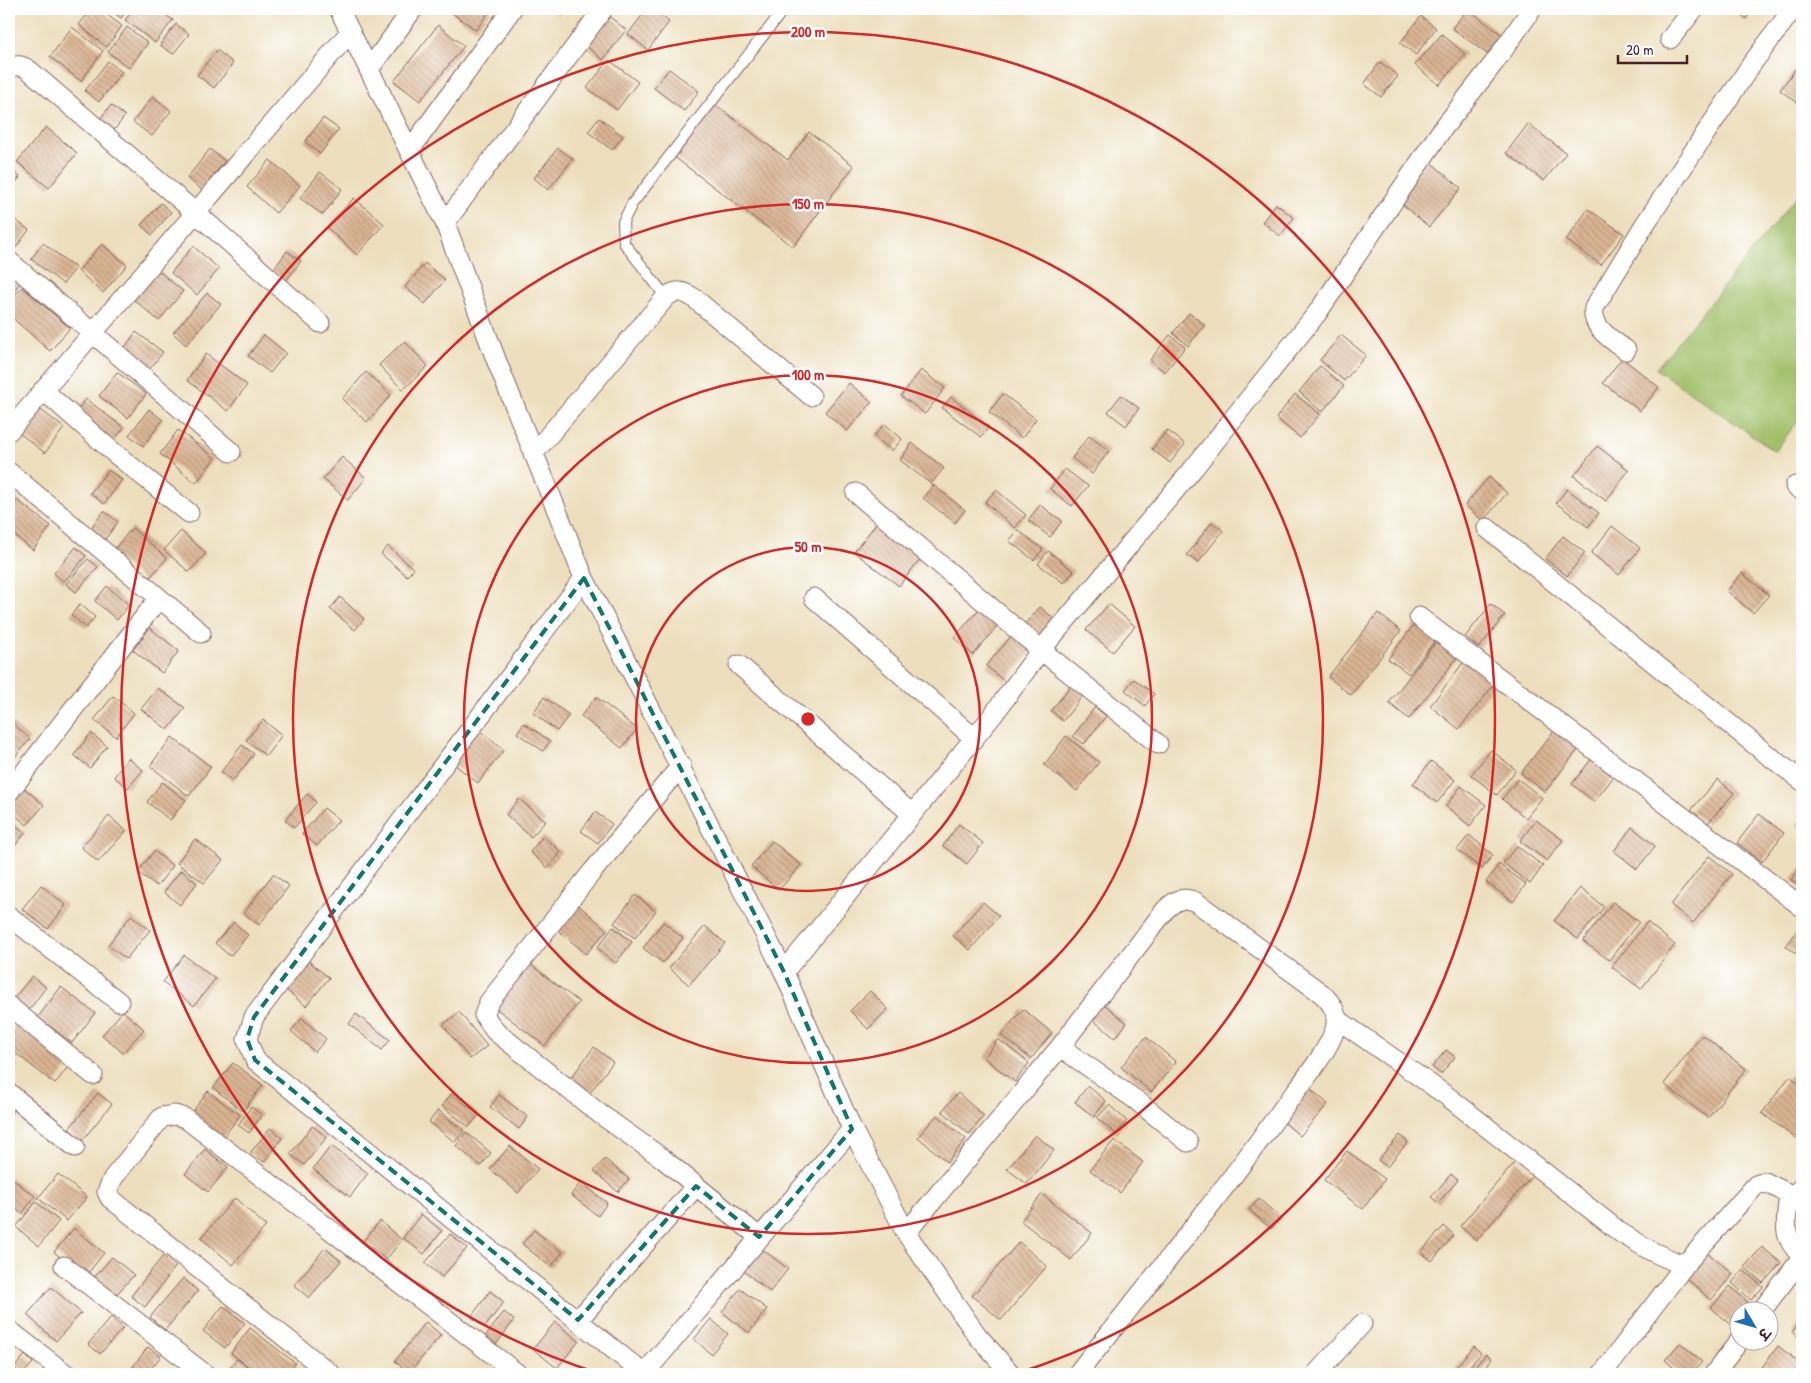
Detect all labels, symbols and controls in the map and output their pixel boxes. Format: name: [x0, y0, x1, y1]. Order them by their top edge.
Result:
text: 200 m: [791, 21, 825, 42]
scale bar: [1618, 32, 1687, 64]
text: 20 m: [1626, 39, 1653, 60]
text: 150 m: [792, 193, 824, 214]
text: 100 m: [792, 364, 824, 385]
text: 50 m: [795, 536, 821, 557]
centre of rings: [799, 710, 817, 728]
north arrow: [1728, 1300, 1778, 1350]
text: उ: [1753, 1323, 1776, 1345]

